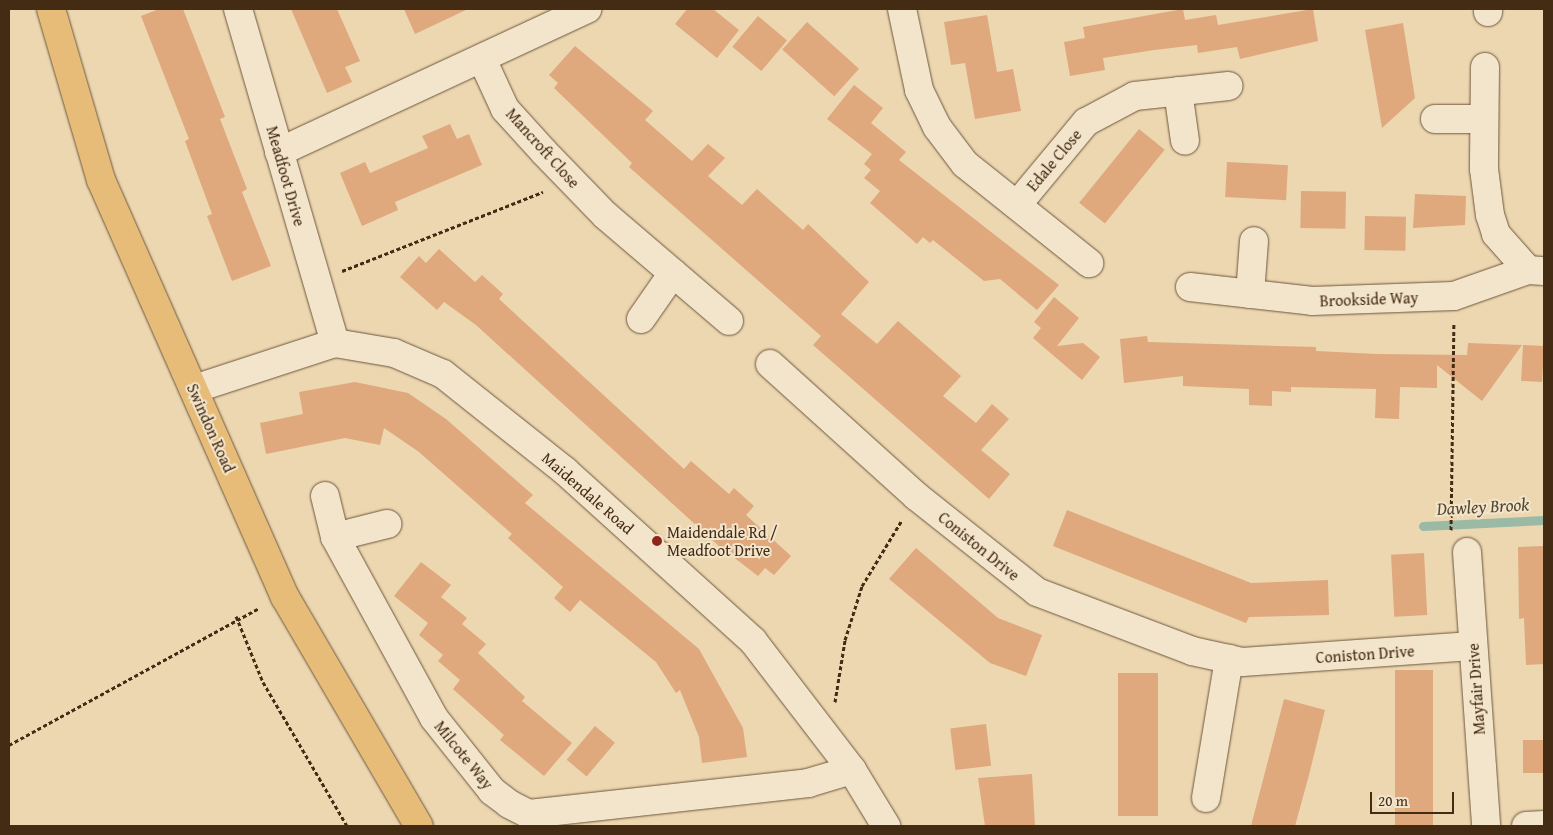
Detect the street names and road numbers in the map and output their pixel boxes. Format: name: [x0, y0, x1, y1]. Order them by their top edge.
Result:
street label: Mancroft Close: [502, 104, 584, 192]
street label: Meadfoot Drive: [263, 124, 309, 228]
street label: Edale Close: [1023, 125, 1085, 195]
street label: Brookside Way: [1319, 288, 1419, 310]
street label: Swindon Road: [183, 381, 239, 475]
street label: Maidendale Road: [538, 448, 638, 538]
street label: Coniston Drive: [935, 507, 1023, 585]
street label: Coniston Drive: [1315, 641, 1415, 667]
street label: Mayfair Drive: [1463, 643, 1489, 735]
street label: Milcote Way: [431, 717, 497, 793]

